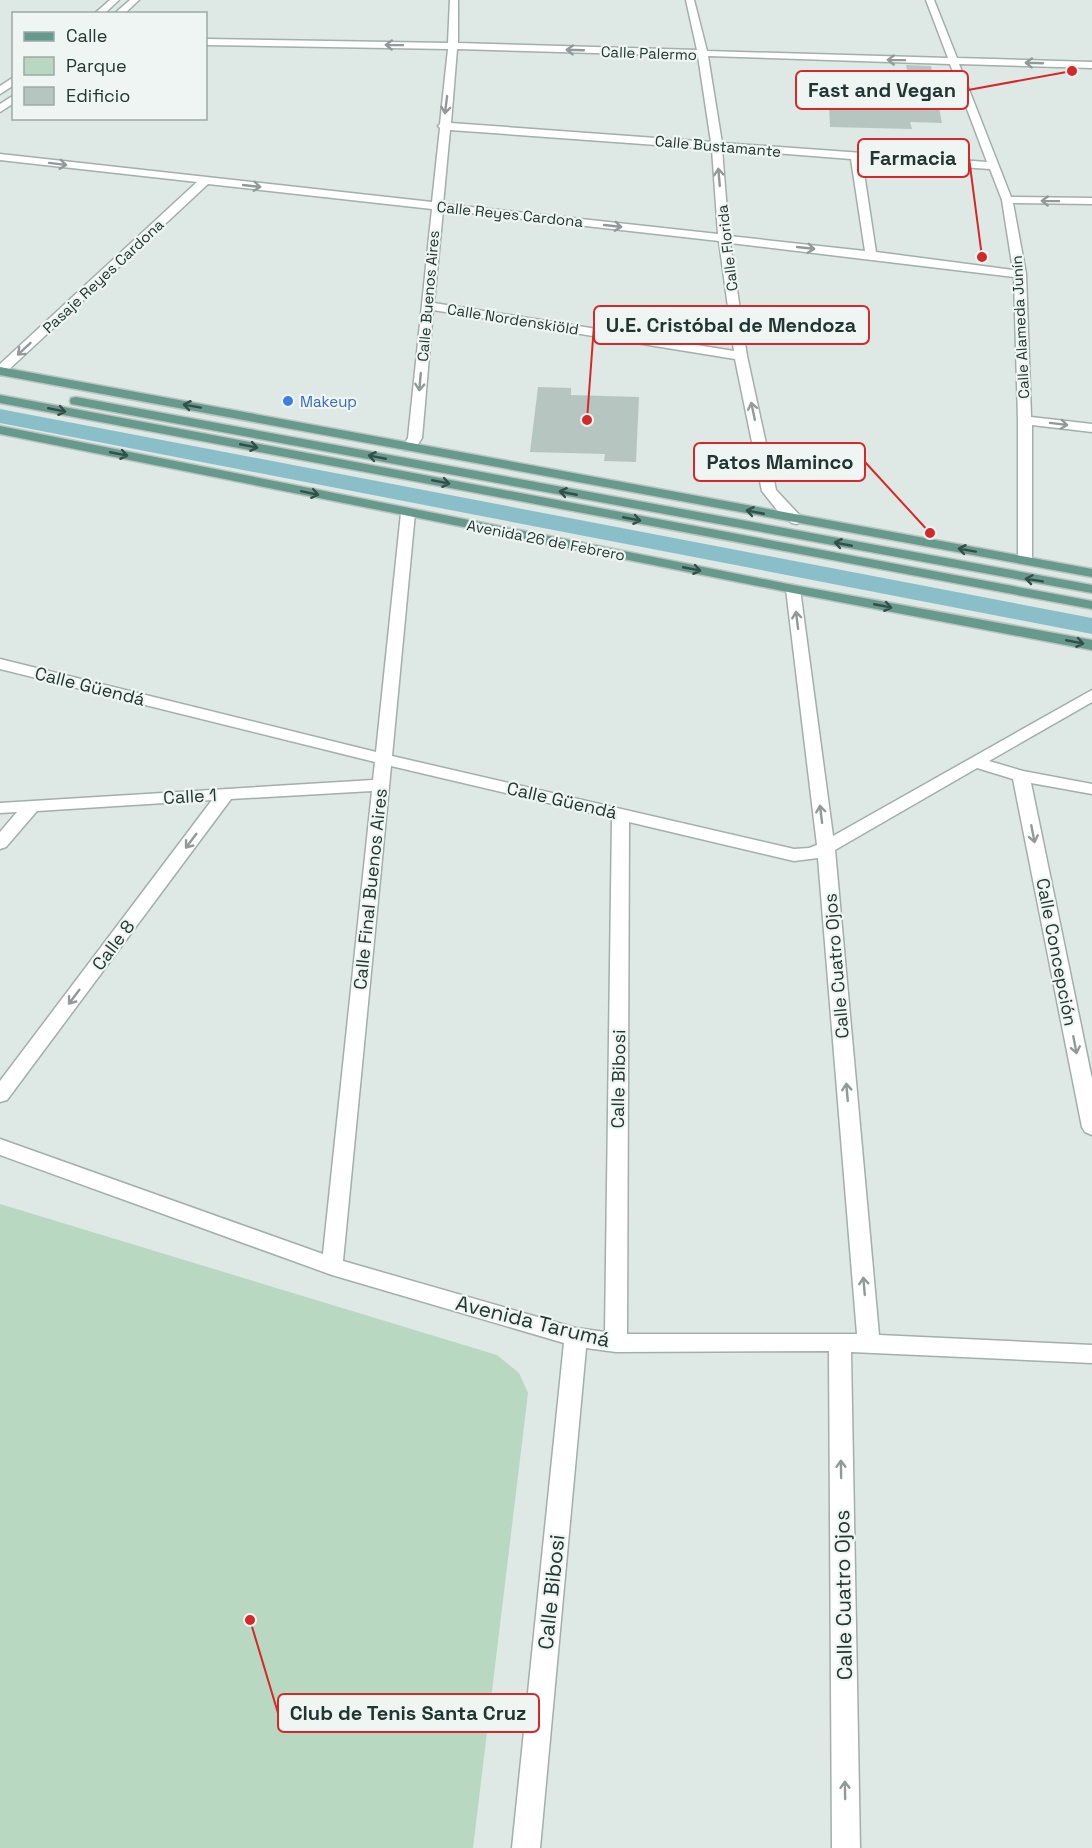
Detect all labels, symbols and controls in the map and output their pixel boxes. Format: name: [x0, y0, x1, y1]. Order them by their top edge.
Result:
legend: [12, 12, 207, 120]
text: Calle: [66, 24, 107, 47]
one-way arrow: [385, 40, 405, 51]
street label: Calle Palermo: [601, 42, 697, 64]
one-way arrow: [565, 45, 585, 56]
text: Parque: [66, 54, 127, 77]
one-way arrow: [886, 54, 906, 65]
one-way arrow: [1024, 58, 1044, 69]
callout: Fast and Vegan: [796, 71, 968, 109]
text: Fast and Vegan: [808, 77, 956, 103]
text: Edificio: [66, 84, 130, 107]
one-way arrow: [440, 94, 451, 114]
street label: Calle Bustamante: [654, 131, 782, 161]
callout: Farmacia: [858, 139, 969, 177]
text: Farmacia: [869, 145, 957, 171]
one-way arrow: [48, 159, 68, 170]
one-way arrow: [713, 168, 724, 188]
one-way arrow: [241, 181, 261, 192]
one-way arrow: [1040, 195, 1060, 206]
street label: Calle Reyes Cardona: [436, 197, 584, 231]
street label: Calle Florida: [712, 203, 742, 292]
street label: Pasaje Reyes Cardona: [38, 215, 168, 337]
one-way arrow: [602, 221, 622, 232]
street label: Calle Buenos Aires: [413, 230, 443, 362]
one-way arrow: [796, 242, 816, 253]
street label: Calle Alameda Junín: [1007, 255, 1033, 399]
street label: Calle Nordenskiöld: [446, 299, 580, 339]
callout: U.E. Cristóbal de Mendoza: [594, 306, 869, 344]
text: U.E. Cristóbal de Mendoza: [606, 312, 857, 338]
one-way arrow: [16, 342, 31, 356]
one-way arrow: [414, 372, 425, 392]
place label: Makeup: [300, 392, 357, 411]
marker: Makeup: [281, 394, 295, 408]
one-way arrow: [182, 400, 202, 411]
one-way arrow: [747, 402, 758, 422]
one-way arrow: [47, 405, 67, 416]
one-way arrow: [1048, 419, 1068, 430]
one-way arrow: [239, 441, 258, 452]
callout: Patos Maminco: [694, 443, 865, 481]
one-way arrow: [109, 449, 128, 460]
text: Patos Maminco: [706, 449, 854, 475]
one-way arrow: [367, 451, 387, 462]
one-way arrow: [430, 477, 450, 488]
one-way arrow: [559, 487, 579, 498]
one-way arrow: [300, 488, 320, 499]
one-way arrow: [745, 506, 765, 517]
one-way arrow: [622, 513, 642, 524]
street label: Avenida 26 de Febrero: [465, 515, 627, 565]
one-way arrow: [833, 538, 853, 549]
one-way arrow: [958, 544, 978, 555]
one-way arrow: [682, 564, 701, 575]
one-way arrow: [1025, 574, 1045, 585]
one-way arrow: [873, 601, 893, 612]
one-way arrow: [791, 611, 802, 631]
one-way arrow: [1065, 637, 1084, 648]
street label: Calle Güendá: [33, 661, 147, 711]
street label: Calle Güendá: [505, 776, 619, 824]
street label: Calle 1: [163, 783, 217, 809]
street label: Calle Final Buenos Aires: [348, 787, 392, 991]
one-way arrow: [815, 804, 826, 824]
one-way arrow: [1028, 823, 1039, 843]
one-way arrow: [185, 833, 198, 849]
street label: Calle Concepción: [1031, 876, 1083, 1028]
street label: Calle Cuatro Ojos: [818, 892, 854, 1040]
street label: Calle 8: [87, 915, 139, 975]
one-way arrow: [67, 988, 80, 1004]
street label: Calle Bibosi: [606, 1029, 630, 1129]
one-way arrow: [1070, 1036, 1082, 1055]
one-way arrow: [841, 1082, 852, 1102]
one-way arrow: [858, 1276, 869, 1296]
street label: Avenida Tarumá: [453, 1289, 613, 1353]
one-way arrow: [835, 1459, 847, 1479]
street label: Calle Cuatro Ojos: [828, 1510, 858, 1680]
street label: Calle Bibosi: [532, 1533, 570, 1651]
callout: Club de Tenis Santa Cruz: [278, 1694, 539, 1732]
text: Club de Tenis Santa Cruz: [290, 1700, 526, 1726]
one-way arrow: [839, 1780, 851, 1800]

